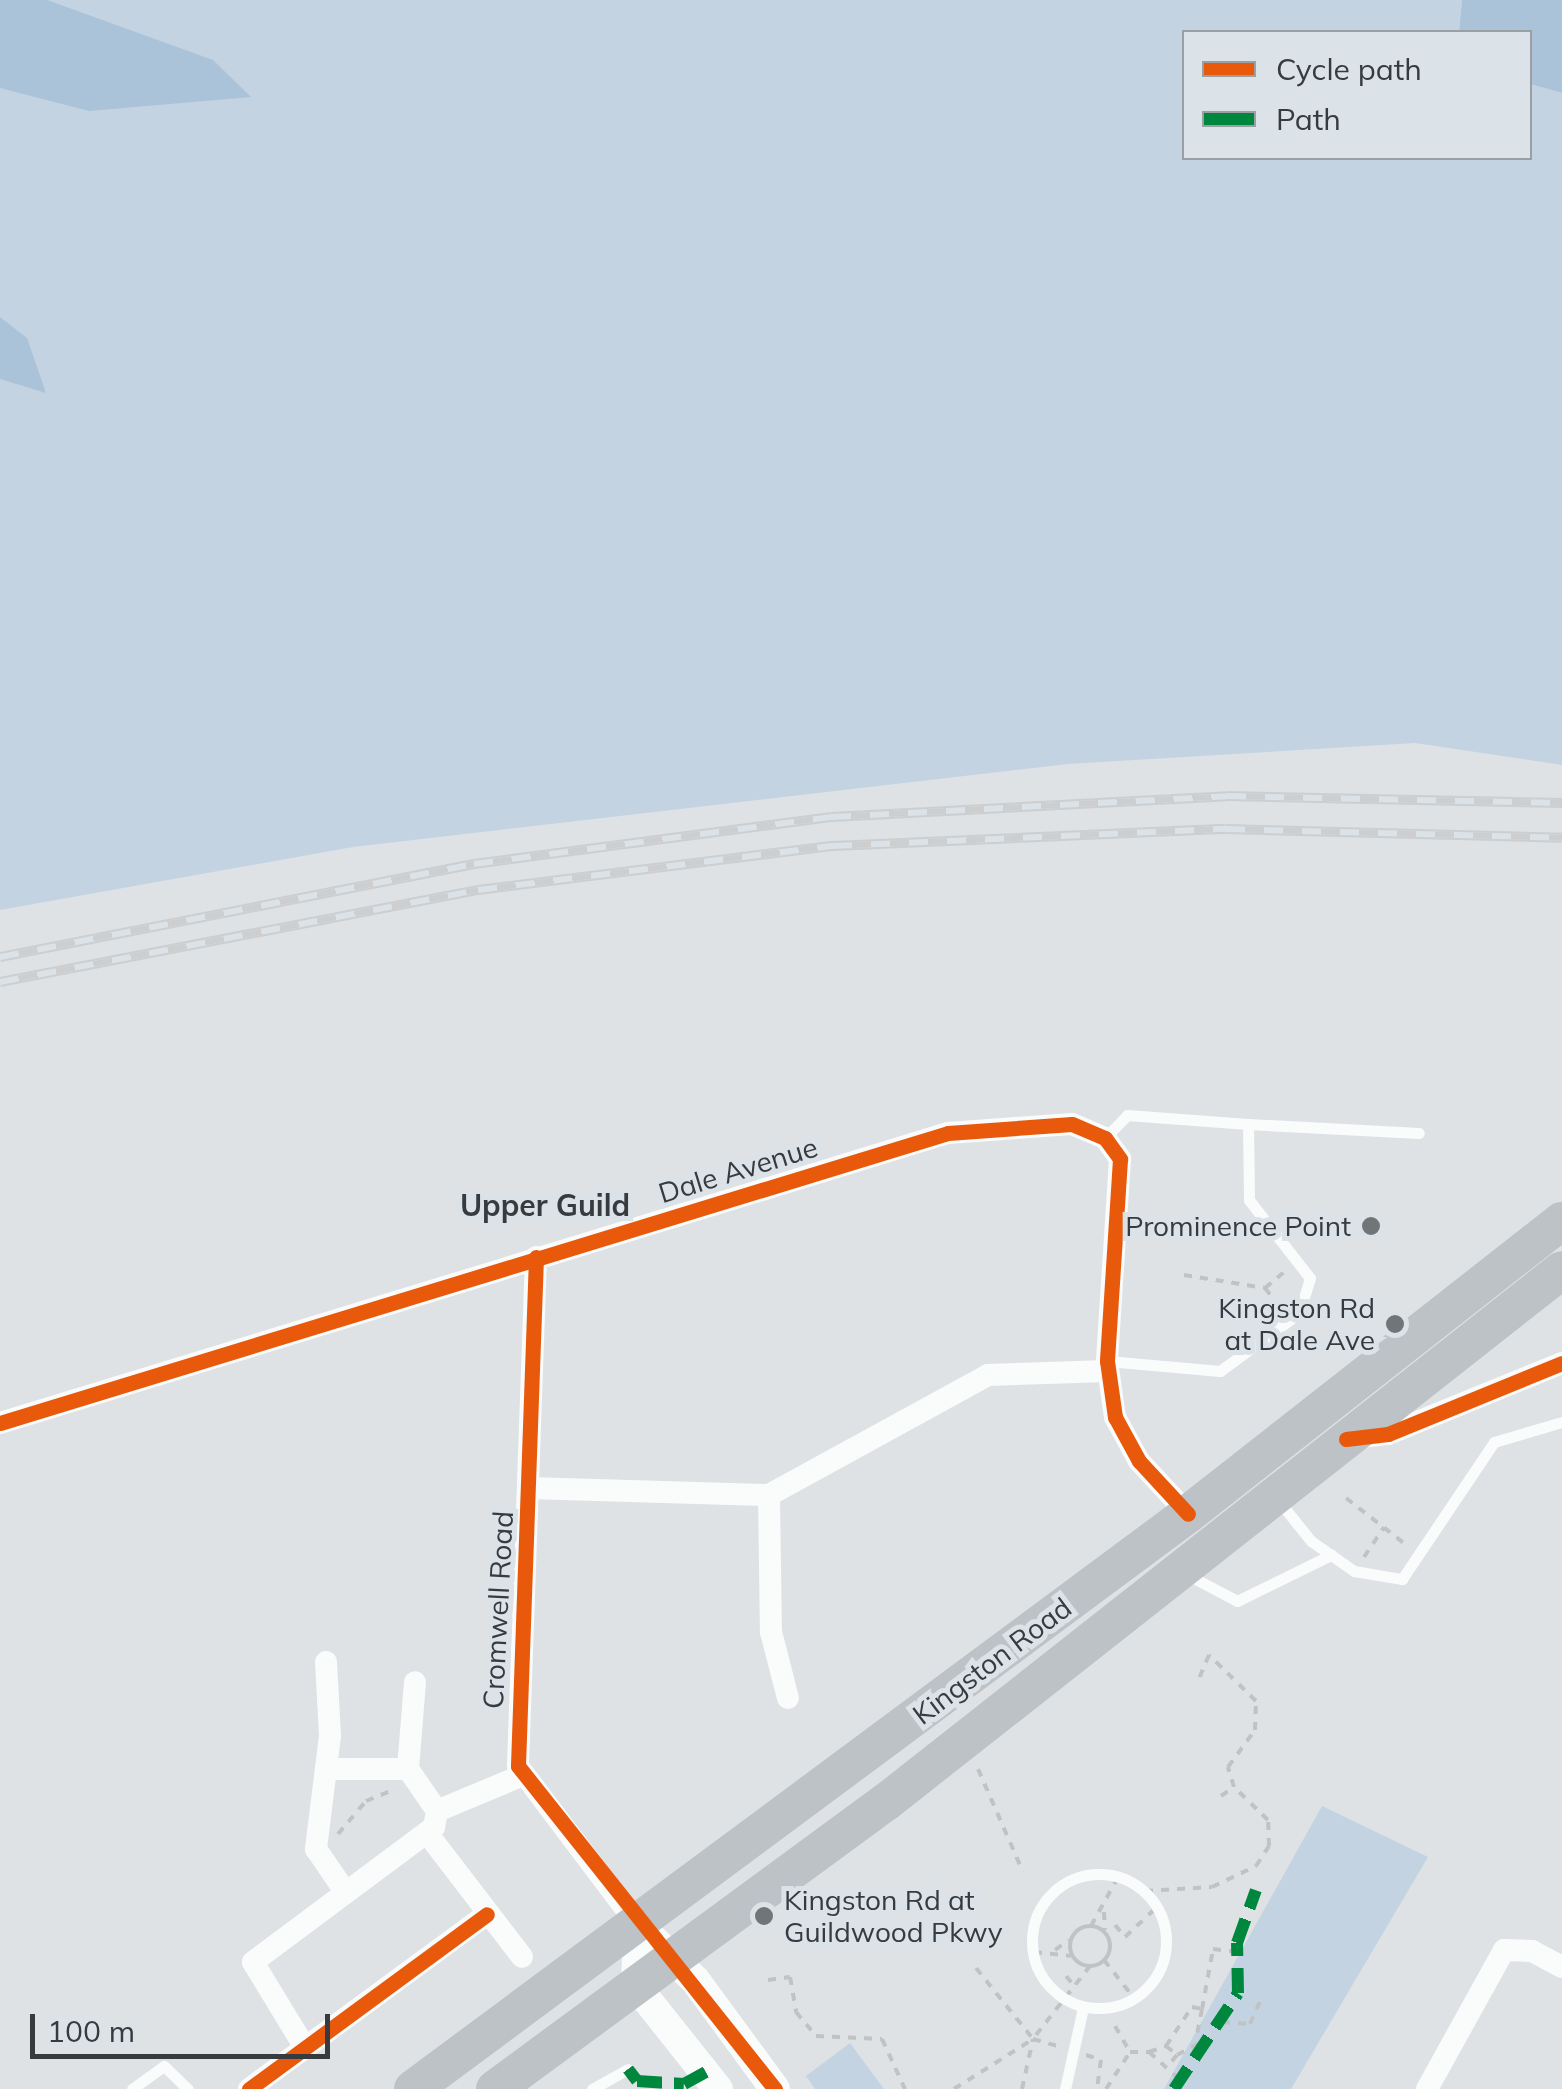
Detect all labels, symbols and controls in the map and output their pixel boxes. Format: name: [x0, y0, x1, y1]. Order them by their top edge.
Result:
legend: [1182, 30, 1532, 160]
text: Cycle path: [1276, 50, 1422, 88]
text: Path: [1276, 100, 1341, 138]
street label: Dale Avenue: [654, 1130, 822, 1210]
district label: Upper Guild: [460, 1187, 630, 1223]
place label: Prominence Point: [1125, 1209, 1351, 1243]
marker: Prominence Point: [1360, 1215, 1382, 1237]
place label: Kingston Rd at Dale Ave: [1218, 1291, 1375, 1357]
marker: Kingston Rd at Dale Ave: [1384, 1313, 1406, 1335]
street label: Cromwell Road: [476, 1510, 520, 1710]
street label: Kingston Road: [906, 1591, 1078, 1731]
place label: Kingston Rd at Guildwood Pkwy: [784, 1883, 1003, 1949]
marker: Kingston Rd at Guildwood Pkwy: [753, 1905, 775, 1927]
scale bar: [35, 1994, 335, 2056]
text: 100 m: [47, 2012, 135, 2050]

